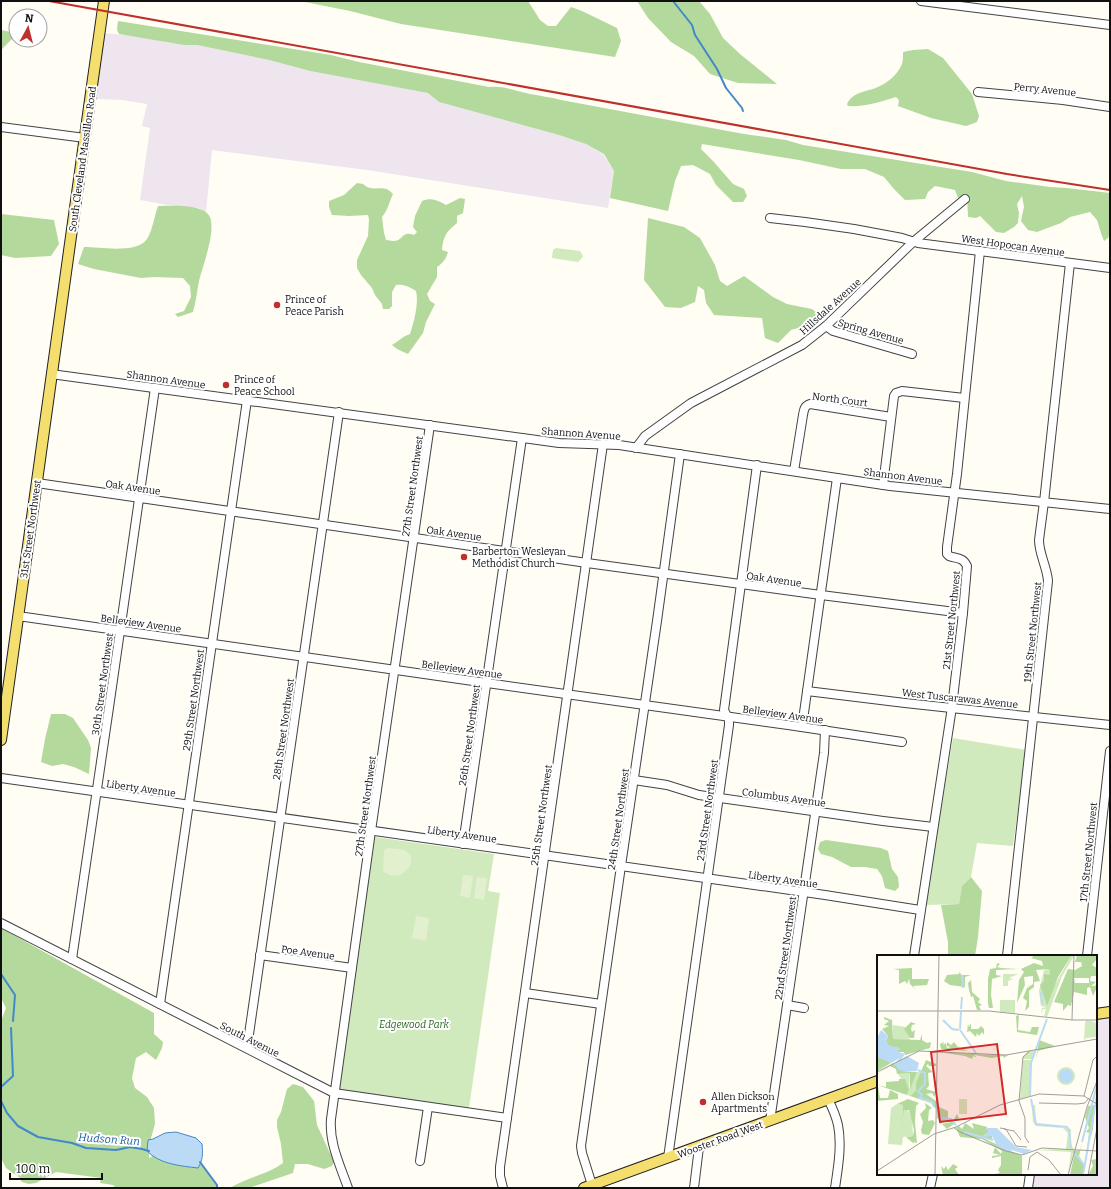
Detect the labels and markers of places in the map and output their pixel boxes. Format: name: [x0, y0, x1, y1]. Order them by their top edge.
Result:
place label: Prince of Peace Parish: [285, 294, 344, 318]
marker: Prince of Peace Parish: [272, 300, 282, 310]
place label: Prince of Peace School: [234, 374, 295, 398]
marker: Prince of Peace School: [221, 380, 231, 390]
place label: Barberton Wesleyan Methodist Church: [472, 546, 567, 570]
marker: Barberton Wesleyan Methodist Church: [459, 552, 469, 562]
place label: Allen Dickson Apartments: [711, 1091, 775, 1115]
marker: Allen Dickson Apartments: [698, 1097, 708, 1107]

